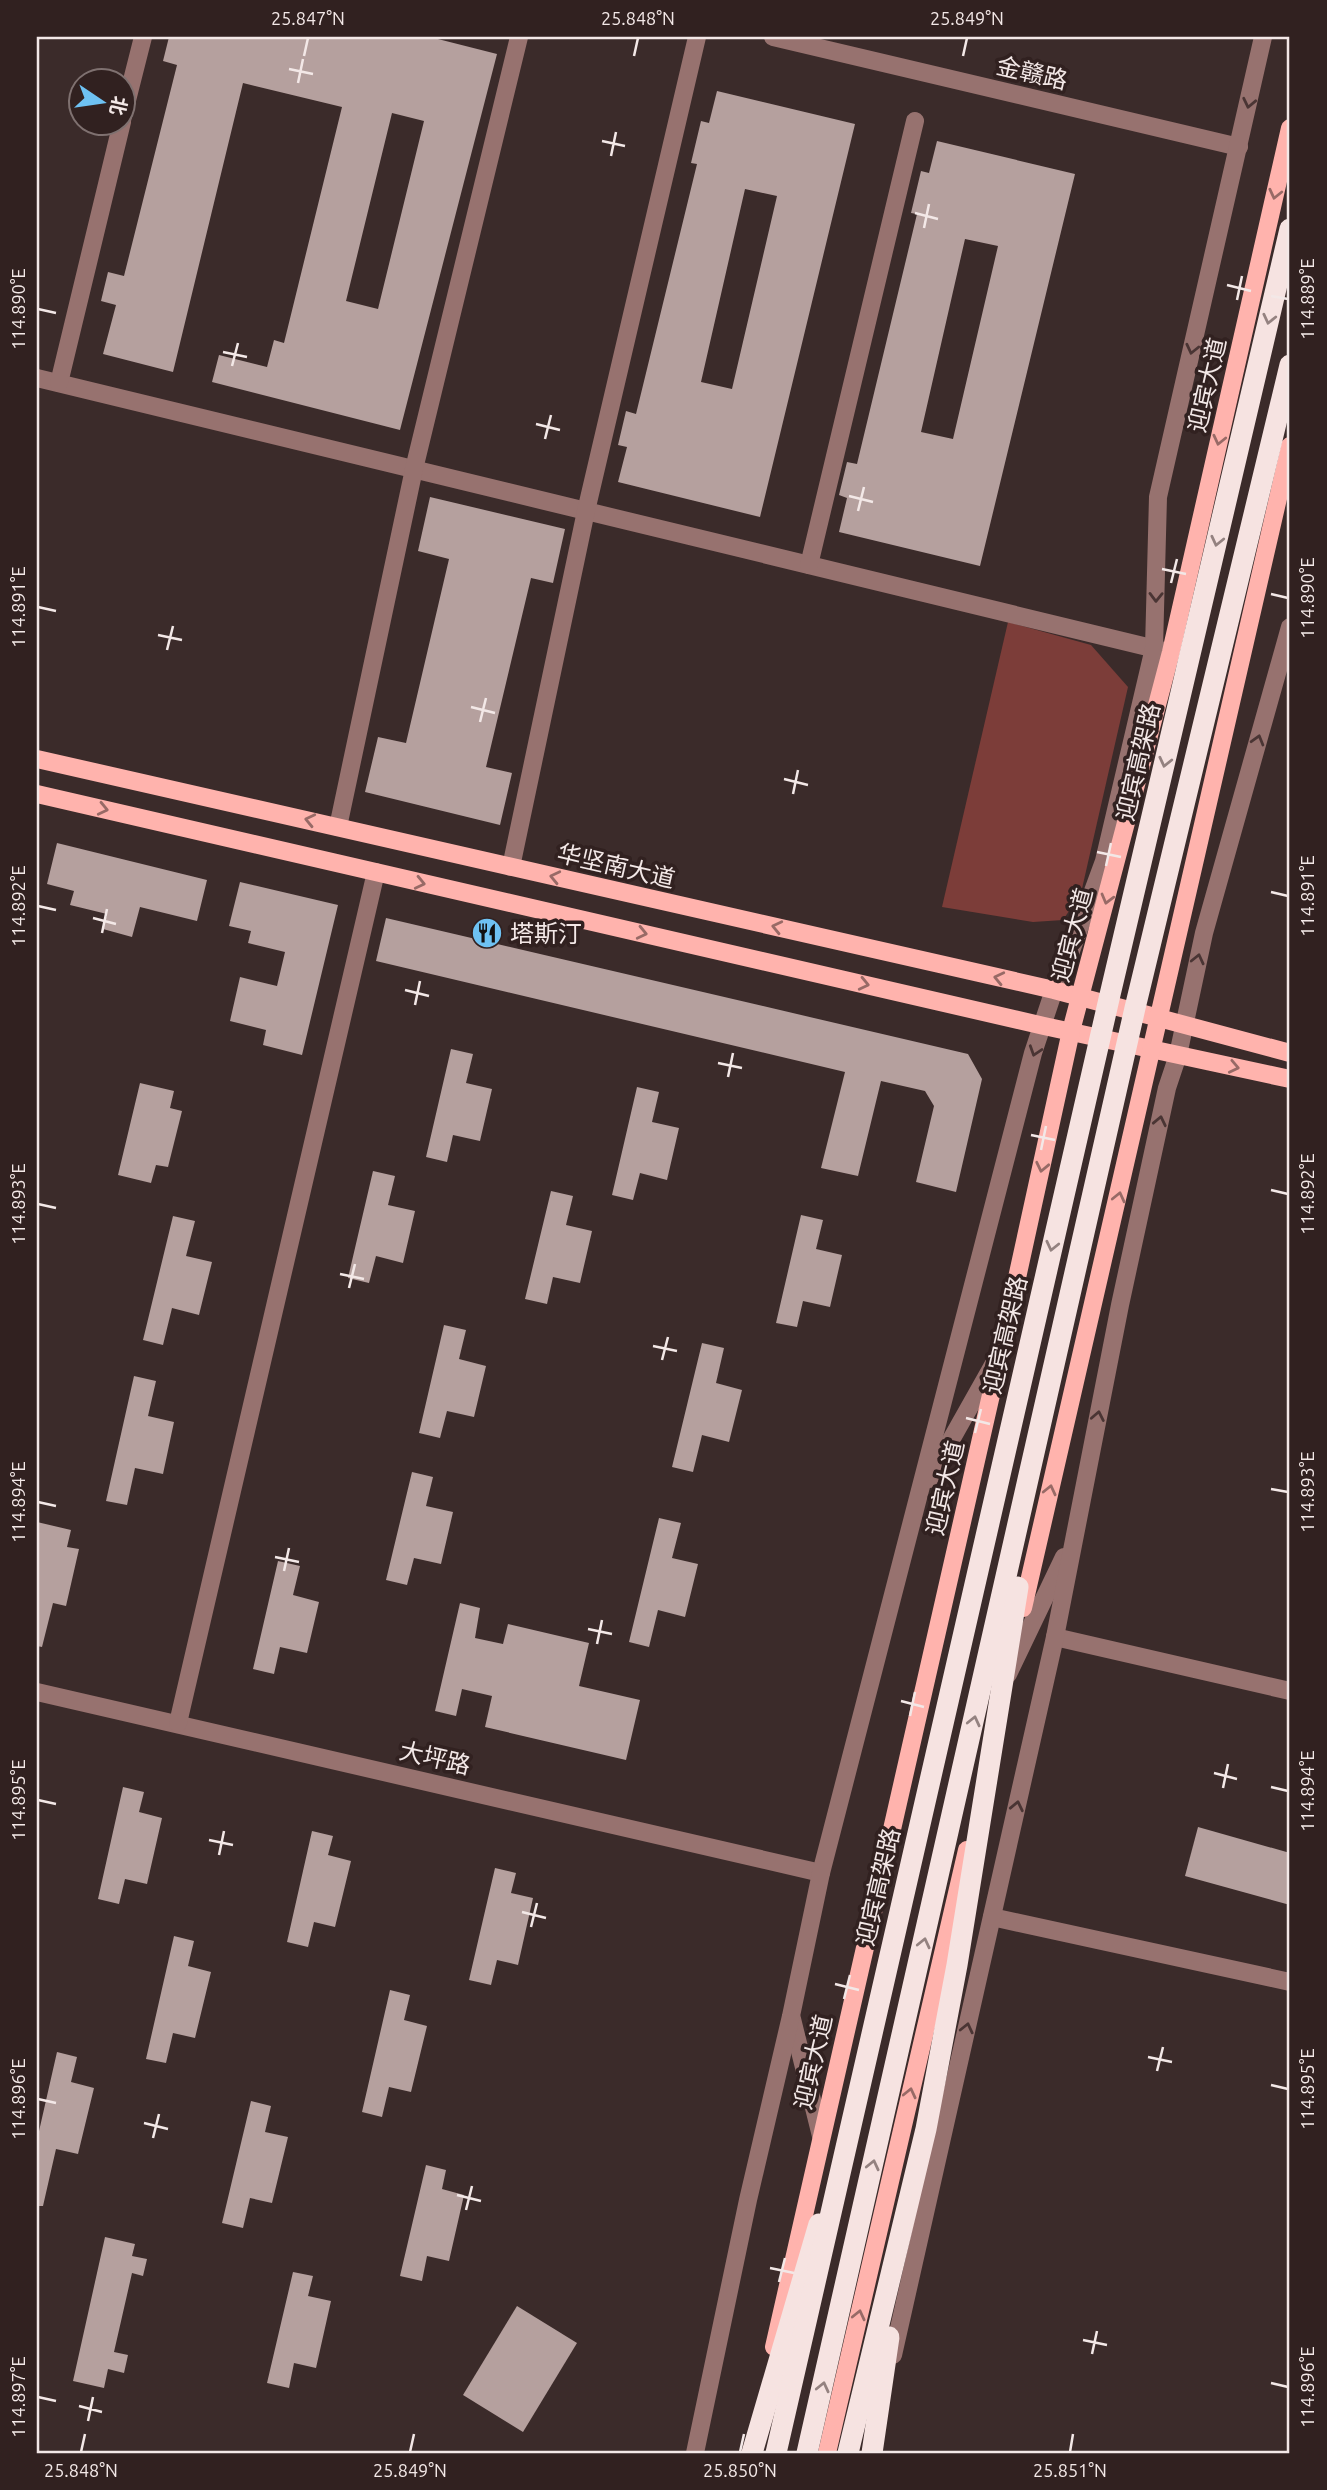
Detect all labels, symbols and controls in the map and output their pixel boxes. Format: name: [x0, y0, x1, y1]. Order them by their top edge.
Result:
text: 25.847°N: [271, 8, 345, 28]
text: 25.848°N: [601, 8, 675, 28]
text: 25.849°N: [930, 8, 1004, 28]
street label: 金赣路: [994, 52, 1070, 94]
north arrow: [66, 66, 136, 136]
text: 北: [106, 94, 131, 118]
one-way arrow: [1242, 97, 1257, 109]
one-way arrow: [1269, 188, 1283, 200]
text: 114.889°E: [1297, 258, 1317, 340]
text: 114.890°E: [8, 268, 28, 350]
one-way arrow: [1263, 313, 1277, 325]
street label: 迎宾大道: [1183, 335, 1231, 435]
one-way arrow: [1186, 343, 1201, 355]
one-way arrow: [1213, 434, 1228, 446]
one-way arrow: [1211, 535, 1225, 547]
text: 114.890°E: [1297, 557, 1317, 639]
text: 114.891°E: [8, 566, 28, 648]
one-way arrow: [1148, 592, 1163, 603]
street label: 迎宾高架路: [1111, 701, 1165, 823]
one-way arrow: [1250, 734, 1265, 746]
one-way arrow: [1158, 756, 1173, 768]
one-way arrow: [97, 801, 109, 815]
one-way arrow: [304, 814, 316, 828]
street label: 华坚南大道: [555, 839, 677, 893]
text: 114.891°E: [1297, 855, 1317, 937]
text: 114.892°E: [8, 865, 28, 947]
one-way arrow: [549, 871, 561, 885]
one-way arrow: [414, 874, 426, 889]
street label: 迎宾大道: [1047, 885, 1097, 985]
one-way arrow: [1101, 893, 1115, 905]
restaurant icon: 塔斯汀: [470, 916, 504, 950]
place label: 塔斯汀: [510, 920, 582, 947]
one-way arrow: [771, 921, 783, 936]
one-way arrow: [636, 925, 648, 940]
one-way arrow: [1189, 953, 1204, 965]
one-way arrow: [993, 971, 1005, 986]
one-way arrow: [858, 976, 870, 991]
one-way arrow: [1028, 1045, 1043, 1057]
one-way arrow: [1228, 1058, 1240, 1073]
one-way arrow: [1152, 1115, 1167, 1127]
text: 114.892°E: [1297, 1153, 1317, 1235]
one-way arrow: [1036, 1161, 1050, 1173]
text: 114.893°E: [8, 1163, 28, 1245]
one-way arrow: [1111, 1191, 1125, 1203]
one-way arrow: [1046, 1240, 1060, 1252]
street label: 迎宾高架路: [978, 1274, 1032, 1396]
one-way arrow: [1089, 1410, 1104, 1422]
street label: 迎宾大道: [921, 1438, 969, 1538]
text: 114.893°E: [1297, 1451, 1317, 1533]
text: 114.894°E: [8, 1461, 28, 1543]
one-way arrow: [1042, 1484, 1056, 1496]
one-way arrow: [966, 1715, 980, 1727]
street label: 大坪路: [397, 1737, 473, 1779]
text: 114.894°E: [1297, 1750, 1317, 1832]
text: 114.895°E: [8, 1759, 28, 1841]
one-way arrow: [1009, 1800, 1024, 1812]
street label: 迎宾高架路: [851, 1826, 905, 1948]
one-way arrow: [915, 1937, 930, 1949]
street label: 迎宾大道: [789, 2012, 837, 2112]
one-way arrow: [959, 2022, 974, 2034]
text: 114.895°E: [1297, 2048, 1317, 2130]
text: 114.896°E: [8, 2058, 28, 2140]
one-way arrow: [902, 2088, 917, 2100]
one-way arrow: [865, 2159, 879, 2171]
one-way arrow: [851, 2309, 865, 2321]
text: 114.896°E: [1297, 2346, 1317, 2428]
text: 114.897°E: [8, 2356, 28, 2438]
one-way arrow: [814, 2381, 829, 2393]
text: 25.848°N: [44, 2460, 118, 2480]
text: 25.849°N: [373, 2460, 447, 2480]
text: 25.850°N: [703, 2460, 777, 2480]
text: 25.851°N: [1033, 2460, 1107, 2480]

